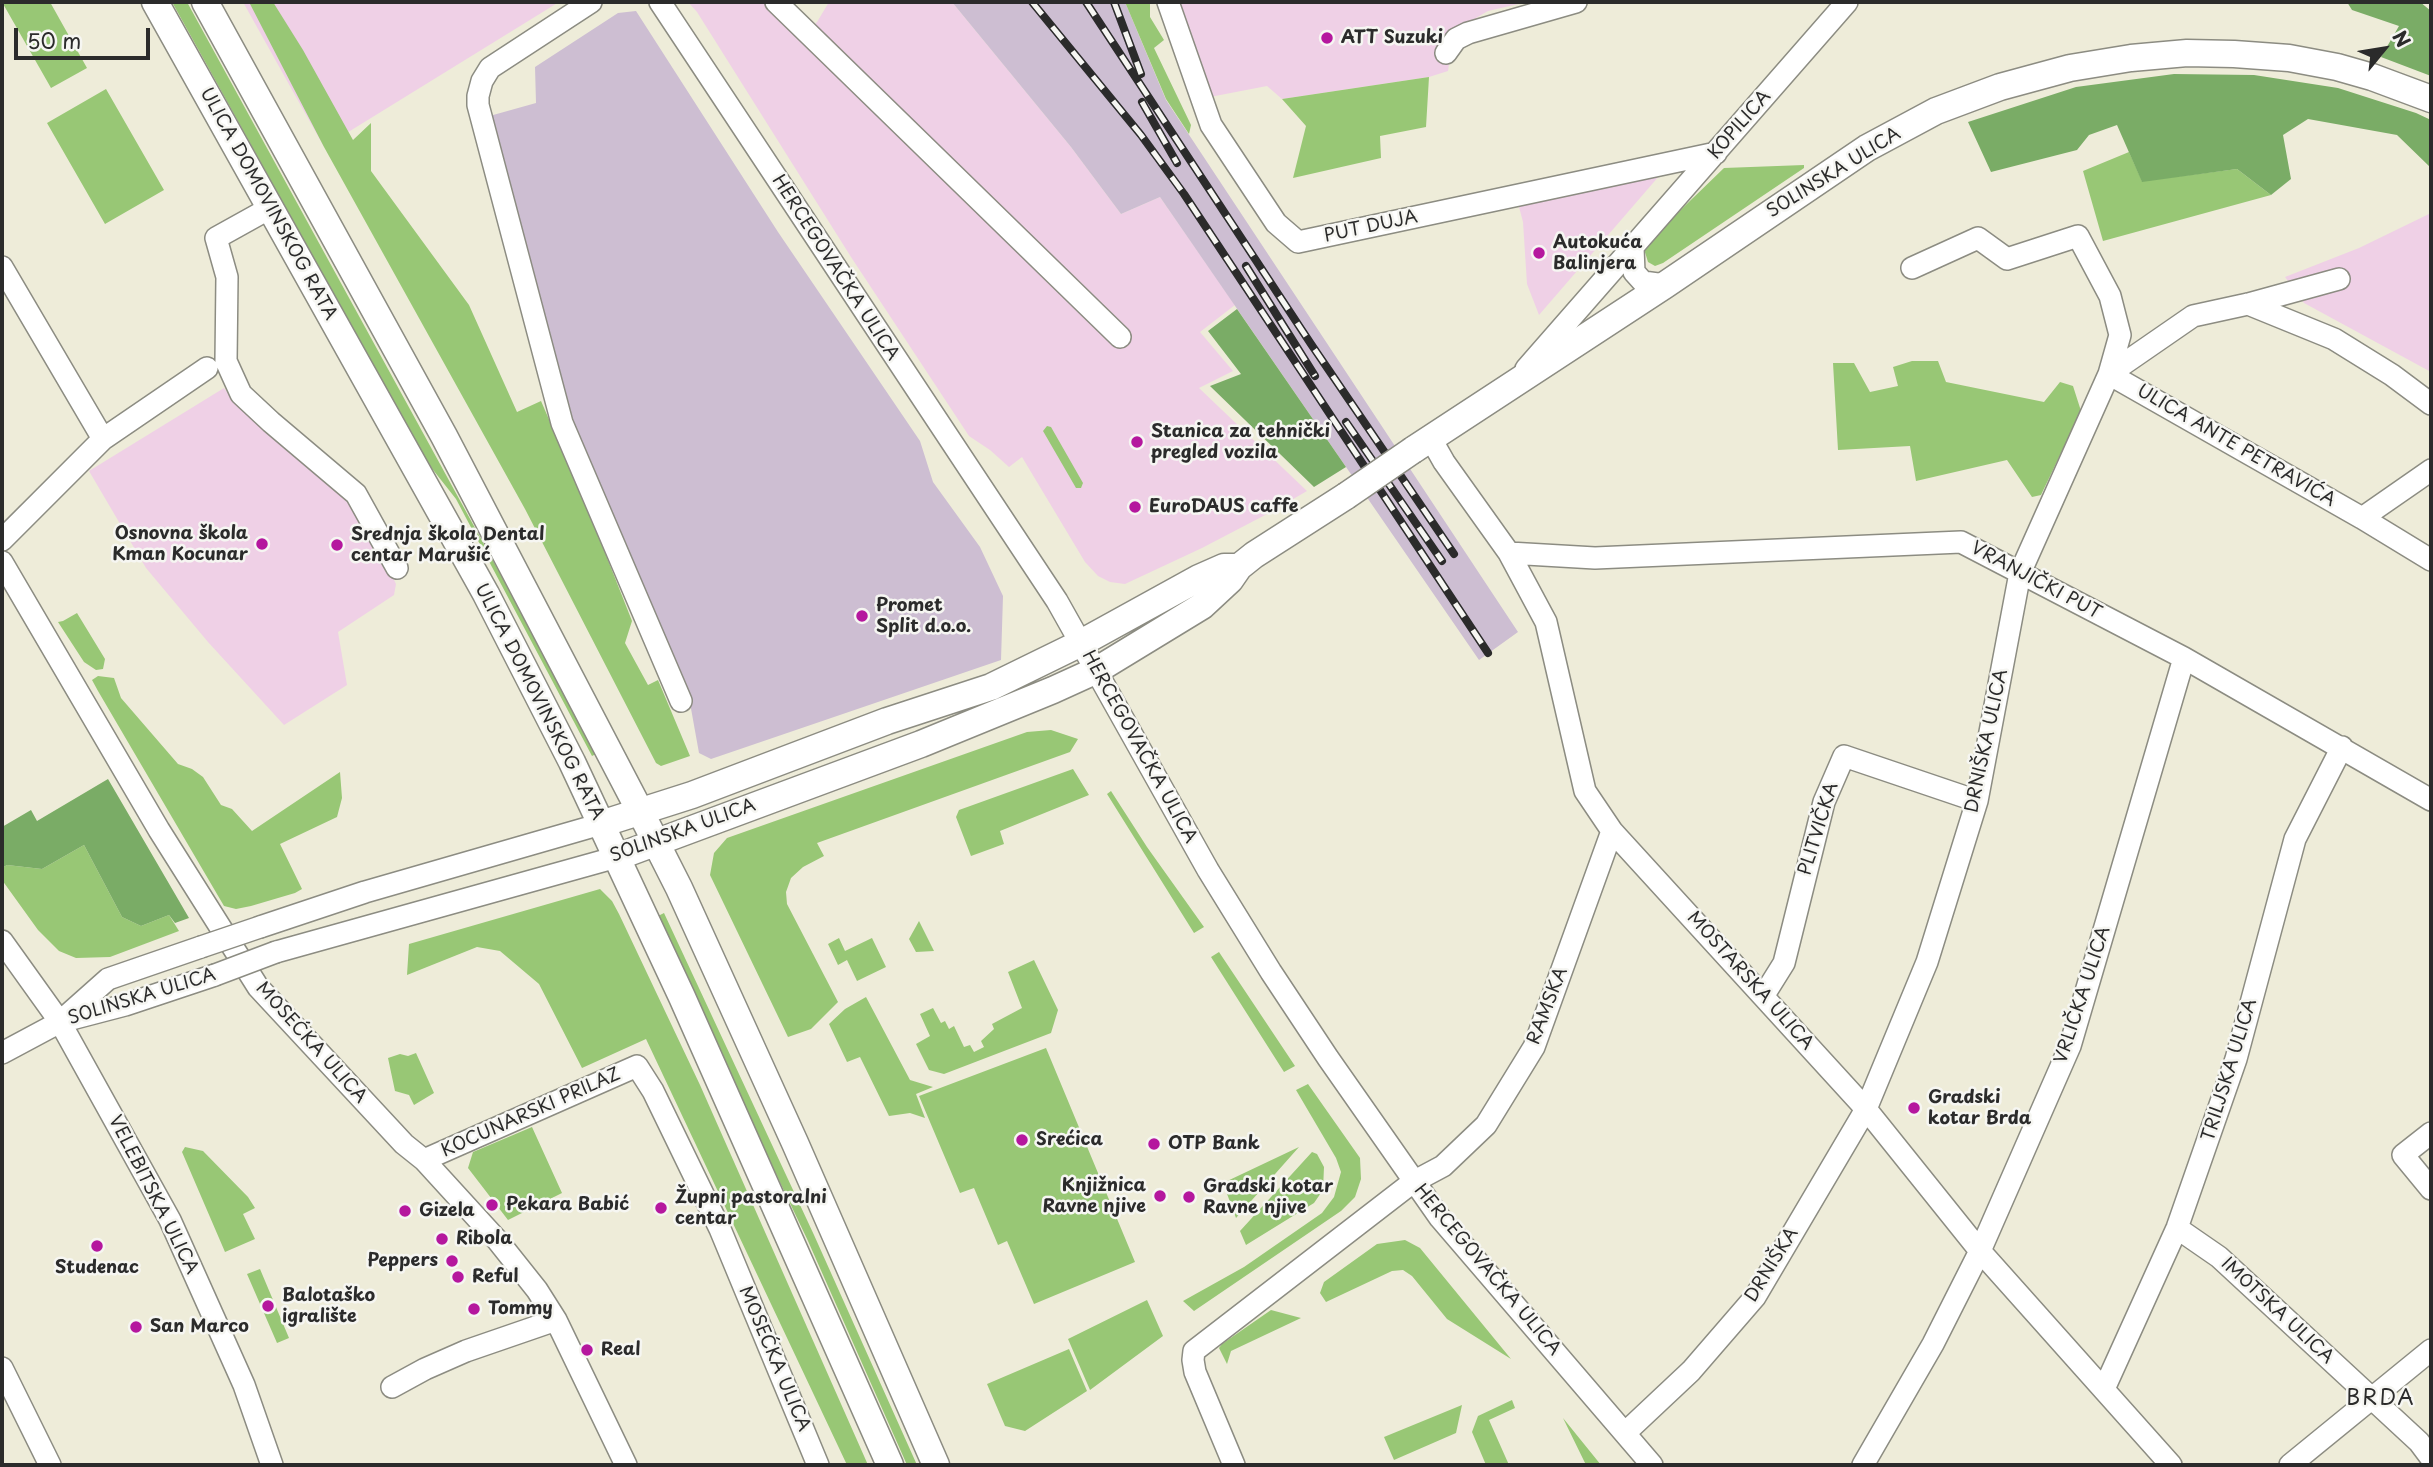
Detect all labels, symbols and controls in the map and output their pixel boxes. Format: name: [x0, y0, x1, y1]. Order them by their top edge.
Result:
scale bar: [18, 14, 154, 58]
north arrow: [2349, 14, 2419, 84]
text: 50 m: [27, 24, 81, 56]
text: N: [2386, 25, 2418, 52]
place label: ATT Suzuki: [1341, 27, 1443, 49]
marker: ATT Suzuki: [1319, 30, 1335, 46]
street label: ULICA DOMOVINSKOG RATA: [195, 84, 341, 324]
street label: KOPILICA: [1704, 86, 1776, 164]
street label: SOLINSKA ULICA: [1763, 123, 1905, 223]
street label: HERCEGOVAČKA ULICA: [767, 171, 903, 365]
street label: PUT DUJA: [1322, 207, 1420, 247]
place label: Autokuća Balinjera: [1553, 232, 1642, 274]
marker: Autokuća Balinjera: [1531, 245, 1547, 261]
street label: ULICA ANTE PETRAVIĆA: [2133, 380, 2339, 512]
place label: Stanica za tehnički pregled vozila: [1151, 421, 1330, 464]
marker: Stanica za tehnički pregled vozila: [1129, 434, 1145, 450]
place label: EuroDAUS caffe: [1149, 496, 1299, 518]
marker: EuroDAUS caffe: [1127, 499, 1143, 515]
place label: Osnovna škola Kman Kocunar: [112, 523, 248, 566]
place label: Srednja škola Dental centar Marušić: [351, 524, 544, 566]
marker: Osnovna škola Kman Kocunar: [254, 536, 270, 552]
marker: Srednja škola Dental centar Marušić: [329, 537, 345, 553]
street label: VRANJIČKI PUT: [1967, 538, 2105, 624]
street label: ULICA DOMOVINSKOG RATA: [470, 580, 608, 824]
place label: Promet Split d.o.o.: [876, 595, 971, 638]
marker: Promet Split d.o.o.: [854, 608, 870, 624]
street label: HERCEGOVAČKA ULICA: [1077, 647, 1201, 847]
street label: DRNIŠKA ULICA: [1961, 667, 2013, 815]
street label: PLITVIČKA: [1795, 780, 1843, 878]
street label: SOLINSKA ULICA: [607, 795, 759, 867]
street label: MOSTARSKA ULICA: [1682, 907, 1818, 1055]
street label: VRLIČKA ULICA: [2051, 924, 2115, 1066]
street label: SOLINSKA ULICA: [66, 964, 218, 1030]
street label: RAMSKA: [1523, 964, 1573, 1048]
street label: MOSEĆKA ULICA: [251, 978, 371, 1108]
street label: TRILJSKA ULICA: [2198, 996, 2262, 1144]
street label: KOCUNARSKI PRILAZ: [438, 1064, 624, 1162]
place label: Gradski kotar Brda: [1928, 1087, 2031, 1130]
marker: Gradski kotar Brda: [1906, 1100, 1922, 1116]
street label: VELEBITSKA ULICA: [104, 1112, 202, 1278]
place label: Srećica: [1036, 1129, 1103, 1151]
marker: Srećica: [1014, 1132, 1030, 1148]
place label: OTP Bank: [1168, 1133, 1260, 1155]
marker: OTP Bank: [1146, 1136, 1162, 1152]
place label: Knjižnica Ravne njive: [1042, 1175, 1146, 1218]
place label: Gradski kotar Ravne njive: [1203, 1176, 1333, 1218]
street label: HERCEGOVAČKA ULICA: [1409, 1180, 1565, 1360]
place label: Župni pastoralni centar: [675, 1187, 827, 1230]
marker: Knjižnica Ravne njive: [1152, 1188, 1168, 1204]
marker: Gradski kotar Ravne njive: [1181, 1189, 1197, 1205]
place label: Pekara Babić: [506, 1194, 629, 1216]
marker: Pekara Babić: [484, 1197, 500, 1213]
place label: Gizela: [419, 1200, 475, 1222]
marker: Župni pastoralni centar: [653, 1200, 669, 1216]
marker: Gizela: [397, 1203, 413, 1219]
street label: DRNIŠKA: [1741, 1224, 1803, 1306]
place label: Ribola: [456, 1228, 512, 1250]
marker: Ribola: [434, 1231, 450, 1247]
marker: Studenac: [89, 1238, 105, 1254]
place label: Peppers: [367, 1250, 438, 1272]
marker: Peppers: [444, 1253, 460, 1269]
street label: IMOTSKA ULICA: [2216, 1253, 2338, 1369]
place label: Studenac: [55, 1257, 139, 1279]
place label: Reful: [472, 1266, 518, 1288]
marker: Reful: [450, 1269, 466, 1285]
street label: MOSEĆKA ULICA: [734, 1283, 814, 1435]
place label: Balotaško igralište: [282, 1285, 375, 1328]
marker: Balotaško igralište: [260, 1298, 276, 1314]
place label: Tommy: [488, 1298, 553, 1320]
marker: Tommy: [466, 1301, 482, 1317]
place label: San Marco: [150, 1316, 249, 1338]
marker: San Marco: [128, 1319, 144, 1335]
place label: Real: [601, 1339, 640, 1361]
marker: Real: [579, 1342, 595, 1358]
district label: BRDA: [2347, 1386, 2415, 1412]

